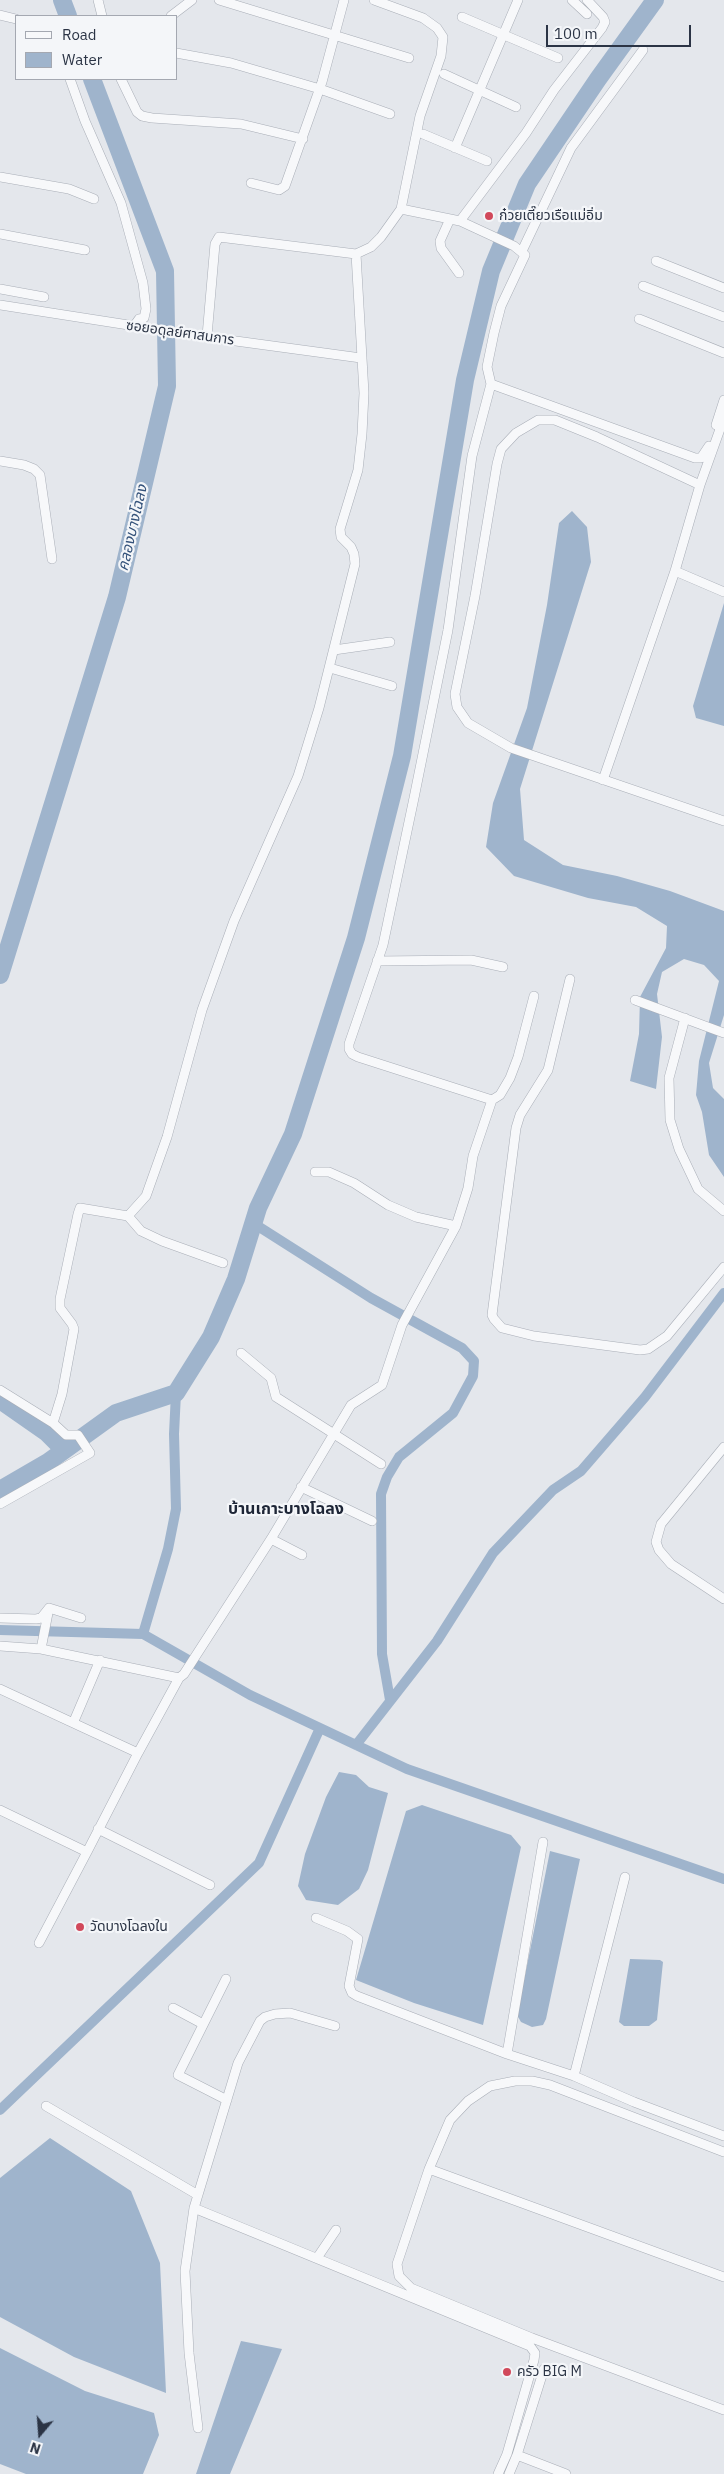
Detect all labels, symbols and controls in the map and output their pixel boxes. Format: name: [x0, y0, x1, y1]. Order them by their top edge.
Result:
legend: [15, 15, 178, 80]
scale bar: [549, 15, 694, 47]
text: 100 m: [554, 24, 598, 43]
text: Road: [62, 25, 97, 44]
text: Water: [62, 50, 102, 69]
place label: ก๋วยเตี๊ยวเรือแม่อิ่ม: [499, 208, 603, 224]
marker: ก๋วยเตี๊ยวเรือแม่อิ่ม: [483, 210, 495, 222]
street label: ซอยอดุลย์ศาสนการ: [125, 317, 235, 349]
water label: คลองบางโฉลง: [114, 483, 152, 573]
district label: บ้านเกาะบางโฉลง: [228, 1499, 344, 1519]
place label: วัดบางโฉลงใน: [90, 1919, 168, 1935]
marker: วัดบางโฉลงใน: [74, 1921, 86, 1933]
place label: ครัว BIG M: [517, 2364, 582, 2380]
marker: ครัว BIG M: [501, 2366, 513, 2378]
north arrow: [15, 2409, 65, 2459]
text: N: [28, 2438, 43, 2458]

